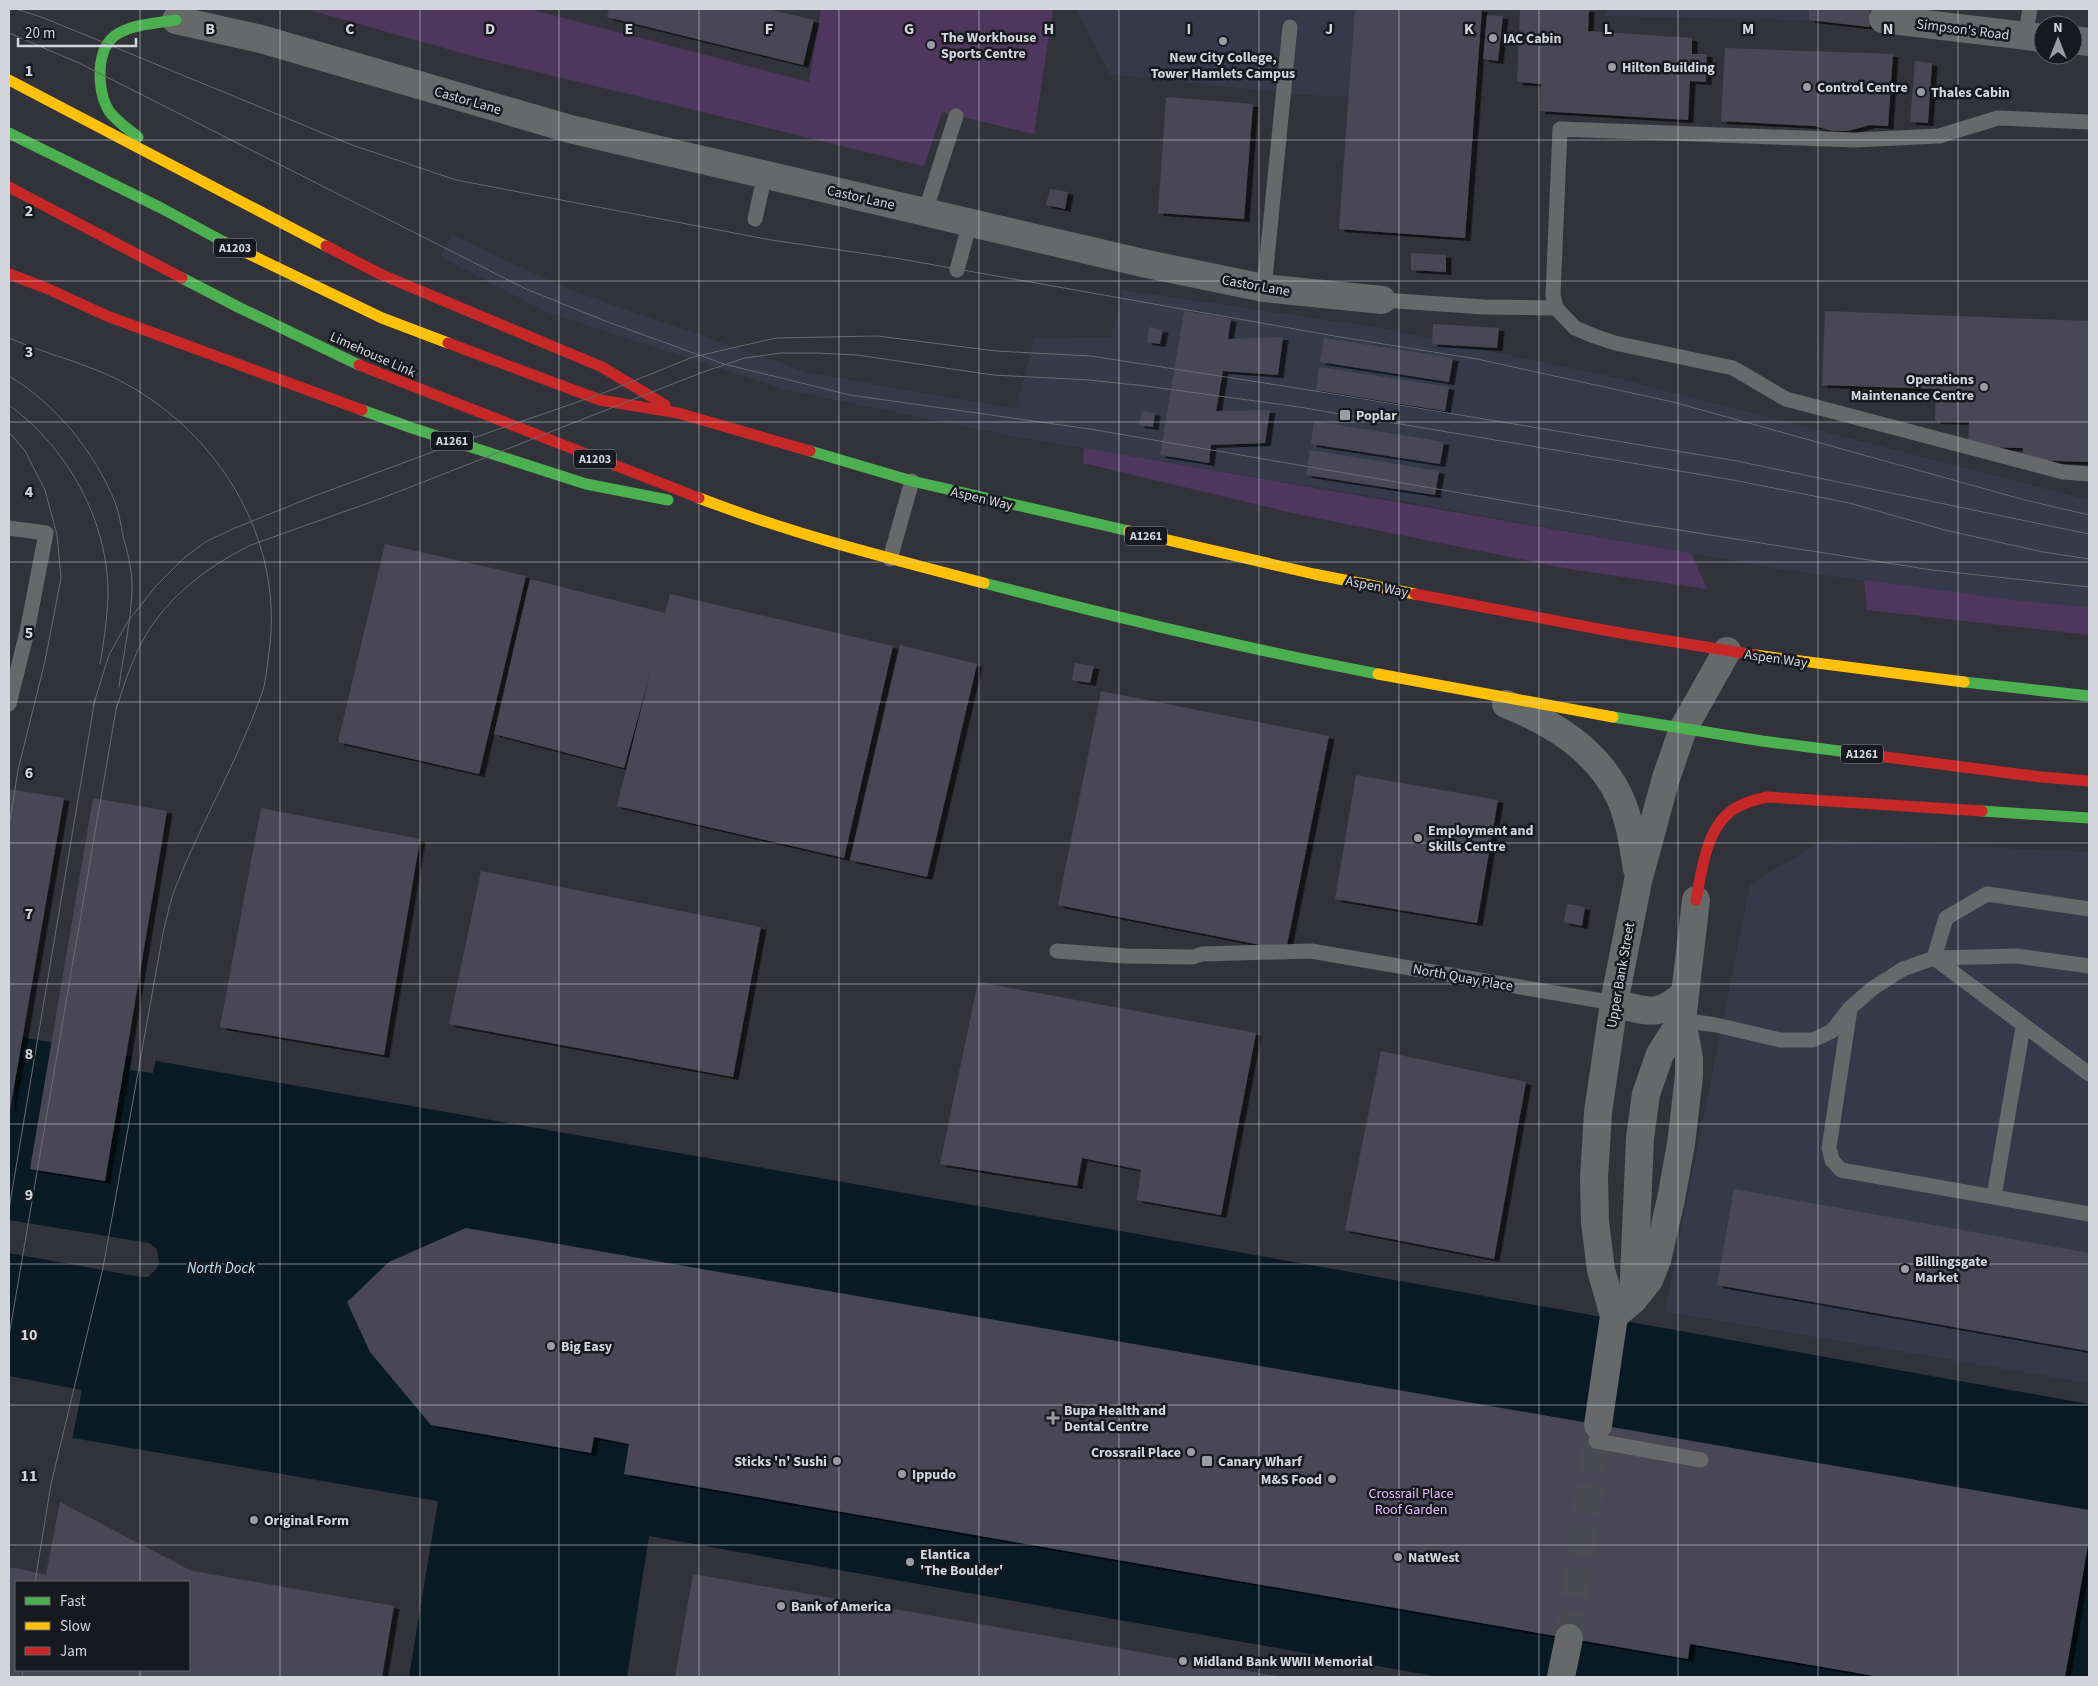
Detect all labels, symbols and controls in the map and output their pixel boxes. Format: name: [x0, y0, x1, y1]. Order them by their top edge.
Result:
street label: Simpson's Road: [1915, 14, 2010, 46]
scale bar: [18, 15, 135, 47]
north arrow: [2033, 15, 2083, 65]
text: B: [205, 18, 215, 40]
text: C: [345, 18, 355, 40]
text: D: [485, 18, 495, 40]
text: E: [625, 18, 633, 40]
text: F: [765, 18, 773, 40]
text: G: [904, 18, 914, 40]
text: H: [1044, 18, 1054, 40]
text: I: [1187, 18, 1191, 40]
text: J: [1325, 18, 1333, 40]
text: K: [1464, 18, 1474, 40]
text: L: [1604, 18, 1612, 40]
text: M: [1742, 18, 1754, 40]
text: N: [1883, 18, 1893, 40]
text: N: [2053, 18, 2063, 38]
text: 20 m: [25, 23, 55, 44]
place label: The Workhouse Sports Centre: [941, 28, 1036, 64]
place label: IAC Cabin: [1503, 29, 1561, 49]
marker: IAC Cabin: [1487, 32, 1499, 44]
marker: New City College, Tower Hamlets Campus: [1217, 35, 1229, 47]
marker: The Workhouse Sports Centre: [925, 39, 937, 51]
place label: New City College, Tower Hamlets Campus: [1151, 48, 1295, 84]
place label: Hilton Building: [1622, 58, 1715, 78]
text: 1: [25, 60, 33, 82]
marker: Hilton Building: [1606, 61, 1618, 73]
place label: Control Centre: [1817, 78, 1908, 98]
marker: Control Centre: [1801, 81, 1813, 93]
street label: Castor Lane: [432, 82, 504, 120]
place label: Thales Cabin: [1931, 83, 2010, 103]
marker: Thales Cabin: [1915, 86, 1927, 98]
street label: Castor Lane: [825, 180, 897, 215]
text: 2: [25, 200, 33, 222]
road number: A1203: [214, 238, 256, 258]
street label: Castor Lane: [1220, 270, 1292, 302]
street label: Limehouse Link: [326, 327, 419, 383]
text: 3: [25, 341, 33, 363]
place label: Operations Maintenance Centre: [1851, 370, 1974, 406]
marker: Operations Maintenance Centre: [1978, 381, 1990, 393]
place label: Poplar: [1356, 406, 1397, 426]
marker: Poplar: [1338, 408, 1352, 422]
road number: A1261: [431, 432, 473, 451]
road number: A1203: [574, 449, 616, 468]
text: 4: [25, 481, 34, 503]
street label: Aspen Way: [949, 482, 1015, 516]
road number: A1261: [1125, 526, 1167, 546]
street label: Aspen Way: [1344, 571, 1410, 603]
text: 5: [25, 622, 33, 644]
street label: Aspen Way: [1743, 645, 1809, 673]
road number: A1261: [1841, 744, 1883, 764]
text: 6: [25, 762, 33, 784]
place label: Employment and Skills Centre: [1428, 821, 1533, 857]
marker: Employment and Skills Centre: [1412, 832, 1424, 844]
text: 7: [25, 903, 33, 925]
street label: Upper Bank Street: [1602, 921, 1640, 1030]
street label: North Quay Place: [1411, 959, 1515, 997]
text: 8: [25, 1043, 33, 1065]
text: 9: [25, 1184, 33, 1206]
place label: Billingsgate Market: [1915, 1252, 1988, 1288]
water label: North Dock: [187, 1258, 256, 1279]
marker: Billingsgate Market: [1899, 1263, 1911, 1275]
text: 10: [21, 1324, 37, 1346]
place label: Big Easy: [561, 1337, 613, 1357]
marker: Big Easy: [545, 1340, 557, 1352]
place label: Bupa Health and Dental Centre: [1064, 1401, 1166, 1437]
marker: Bupa Health and Dental Centre: [1046, 1411, 1060, 1425]
place label: Crossrail Place: [1091, 1443, 1181, 1463]
marker: Crossrail Place: [1185, 1446, 1197, 1458]
place label: Sticks 'n' Sushi: [734, 1452, 827, 1472]
place label: Canary Wharf: [1218, 1452, 1303, 1472]
marker: Canary Wharf: [1200, 1454, 1214, 1468]
marker: Sticks 'n' Sushi: [831, 1455, 843, 1467]
text: 11: [21, 1465, 37, 1487]
place label: Ippudo: [912, 1465, 956, 1485]
marker: Ippudo: [896, 1468, 908, 1480]
place label: M&S Food: [1261, 1470, 1322, 1490]
marker: M&S Food: [1326, 1473, 1338, 1485]
park label: Crossrail Place Roof Garden: [1369, 1484, 1454, 1520]
place label: Original Form: [264, 1511, 349, 1531]
marker: Original Form: [248, 1514, 260, 1526]
place label: Elantica 'The Boulder': [920, 1545, 1003, 1581]
place label: NatWest: [1408, 1548, 1460, 1568]
marker: NatWest: [1392, 1551, 1404, 1563]
marker: Elantica 'The Boulder': [904, 1556, 916, 1568]
legend: [15, 1581, 190, 1671]
text: Fast: [60, 1591, 86, 1612]
place label: Bank of America: [791, 1597, 891, 1617]
marker: Bank of America: [775, 1600, 787, 1612]
text: Slow: [60, 1616, 91, 1637]
text: Jam: [60, 1641, 87, 1662]
place label: Midland Bank WWII Memorial: [1193, 1652, 1373, 1672]
marker: Midland Bank WWII Memorial: [1177, 1655, 1189, 1667]

